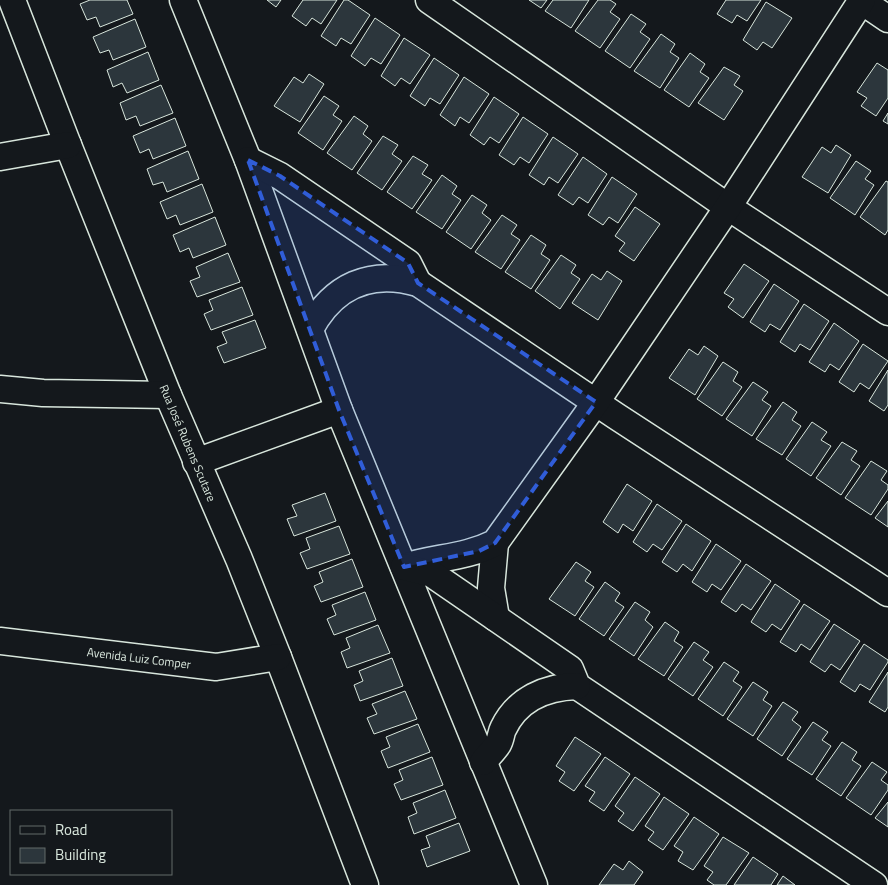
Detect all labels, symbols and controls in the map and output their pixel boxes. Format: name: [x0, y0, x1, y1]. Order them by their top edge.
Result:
street label: Rua José Rubens Scutare: [155, 381, 221, 505]
street label: Avenida Luiz Comper: [86, 642, 192, 674]
legend: [10, 810, 172, 875]
text: Road: [55, 818, 87, 841]
text: Building: [55, 843, 106, 866]

